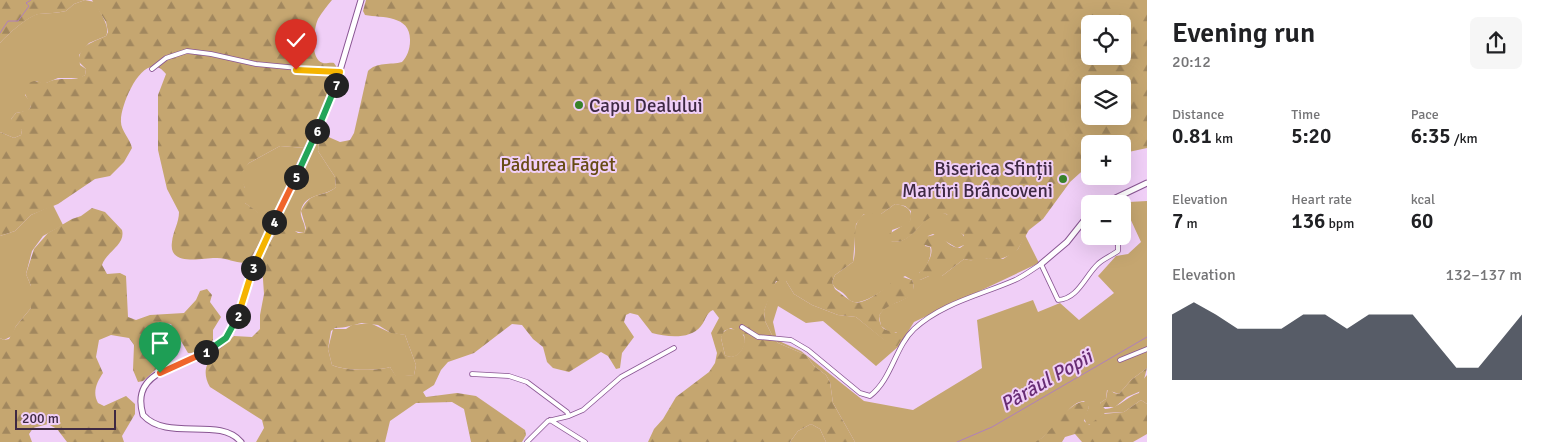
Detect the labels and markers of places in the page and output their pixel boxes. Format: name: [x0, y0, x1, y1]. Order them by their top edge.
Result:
pin: [275, 19, 317, 70]
pin: 7: [324, 72, 348, 98]
place label: Capu Dealului: [589, 94, 703, 118]
marker: Capu Dealului: [573, 99, 585, 111]
pin: 6: [304, 118, 330, 144]
place label: Biserica Sfinții Martiri Brâncoveni: [902, 157, 1053, 203]
pin: 5: [284, 164, 308, 190]
marker: Biserica Sfinții Martiri Brâncoveni: [1057, 173, 1069, 185]
pin: 4: [262, 210, 286, 234]
pin: 3: [240, 256, 266, 280]
pin: 2: [226, 304, 250, 328]
pin: [139, 322, 181, 373]
pin: 1: [194, 340, 218, 364]

